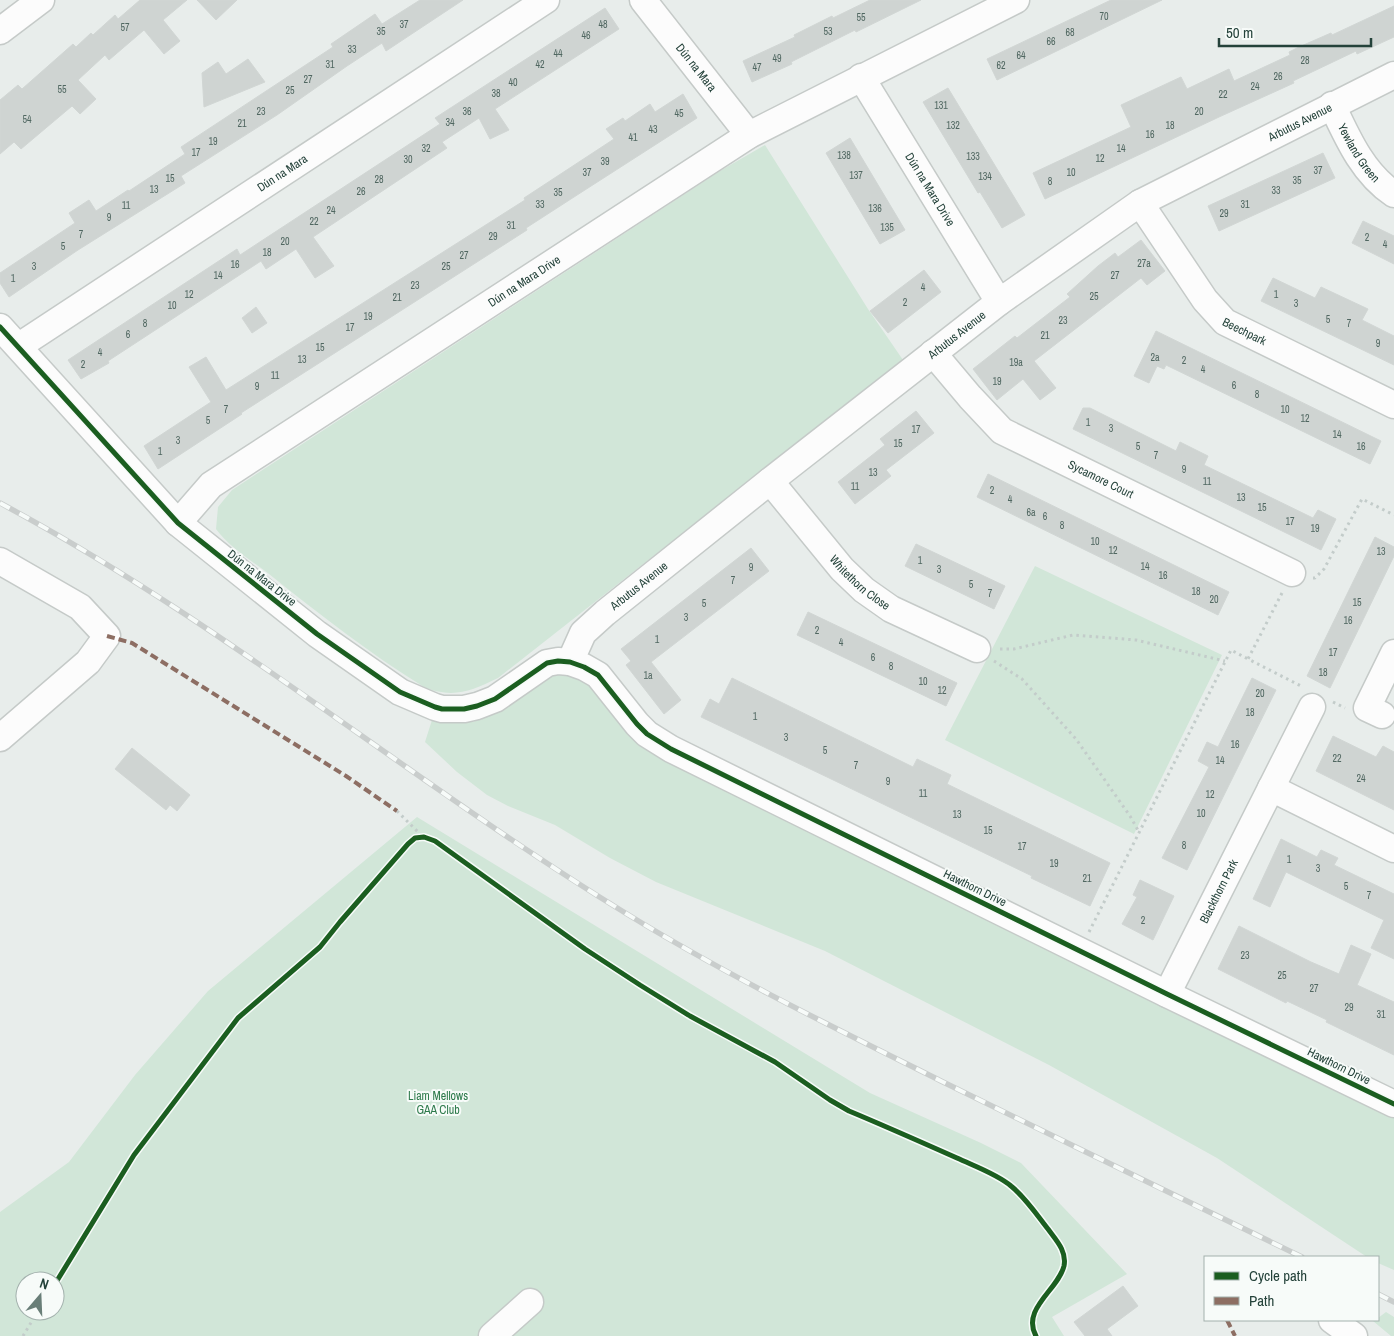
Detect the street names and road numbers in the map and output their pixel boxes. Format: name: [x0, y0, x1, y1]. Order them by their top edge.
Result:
street label: Dún na Mara: [672, 40, 720, 95]
street label: Arbutus Avenue: [1265, 100, 1335, 146]
street label: Yewland Green: [1334, 121, 1383, 186]
street label: Dún na Mara Drive: [901, 150, 959, 229]
street label: Dún na Mara: [254, 151, 311, 195]
street label: Dún na Mara Drive: [485, 252, 563, 311]
street label: Arbutus Avenue: [924, 307, 989, 363]
street label: Beechpark: [1220, 314, 1269, 349]
street label: Sycamore Court: [1065, 456, 1136, 502]
street label: Dún na Mara Drive: [224, 546, 300, 610]
street label: Whitethorn Close: [826, 552, 893, 614]
street label: Arbutus Avenue: [606, 558, 671, 614]
street label: Blackthorn Park: [1196, 857, 1242, 926]
street label: Hawthorn Drive: [941, 866, 1009, 910]
street label: Hawthorn Drive: [1305, 1044, 1373, 1088]

